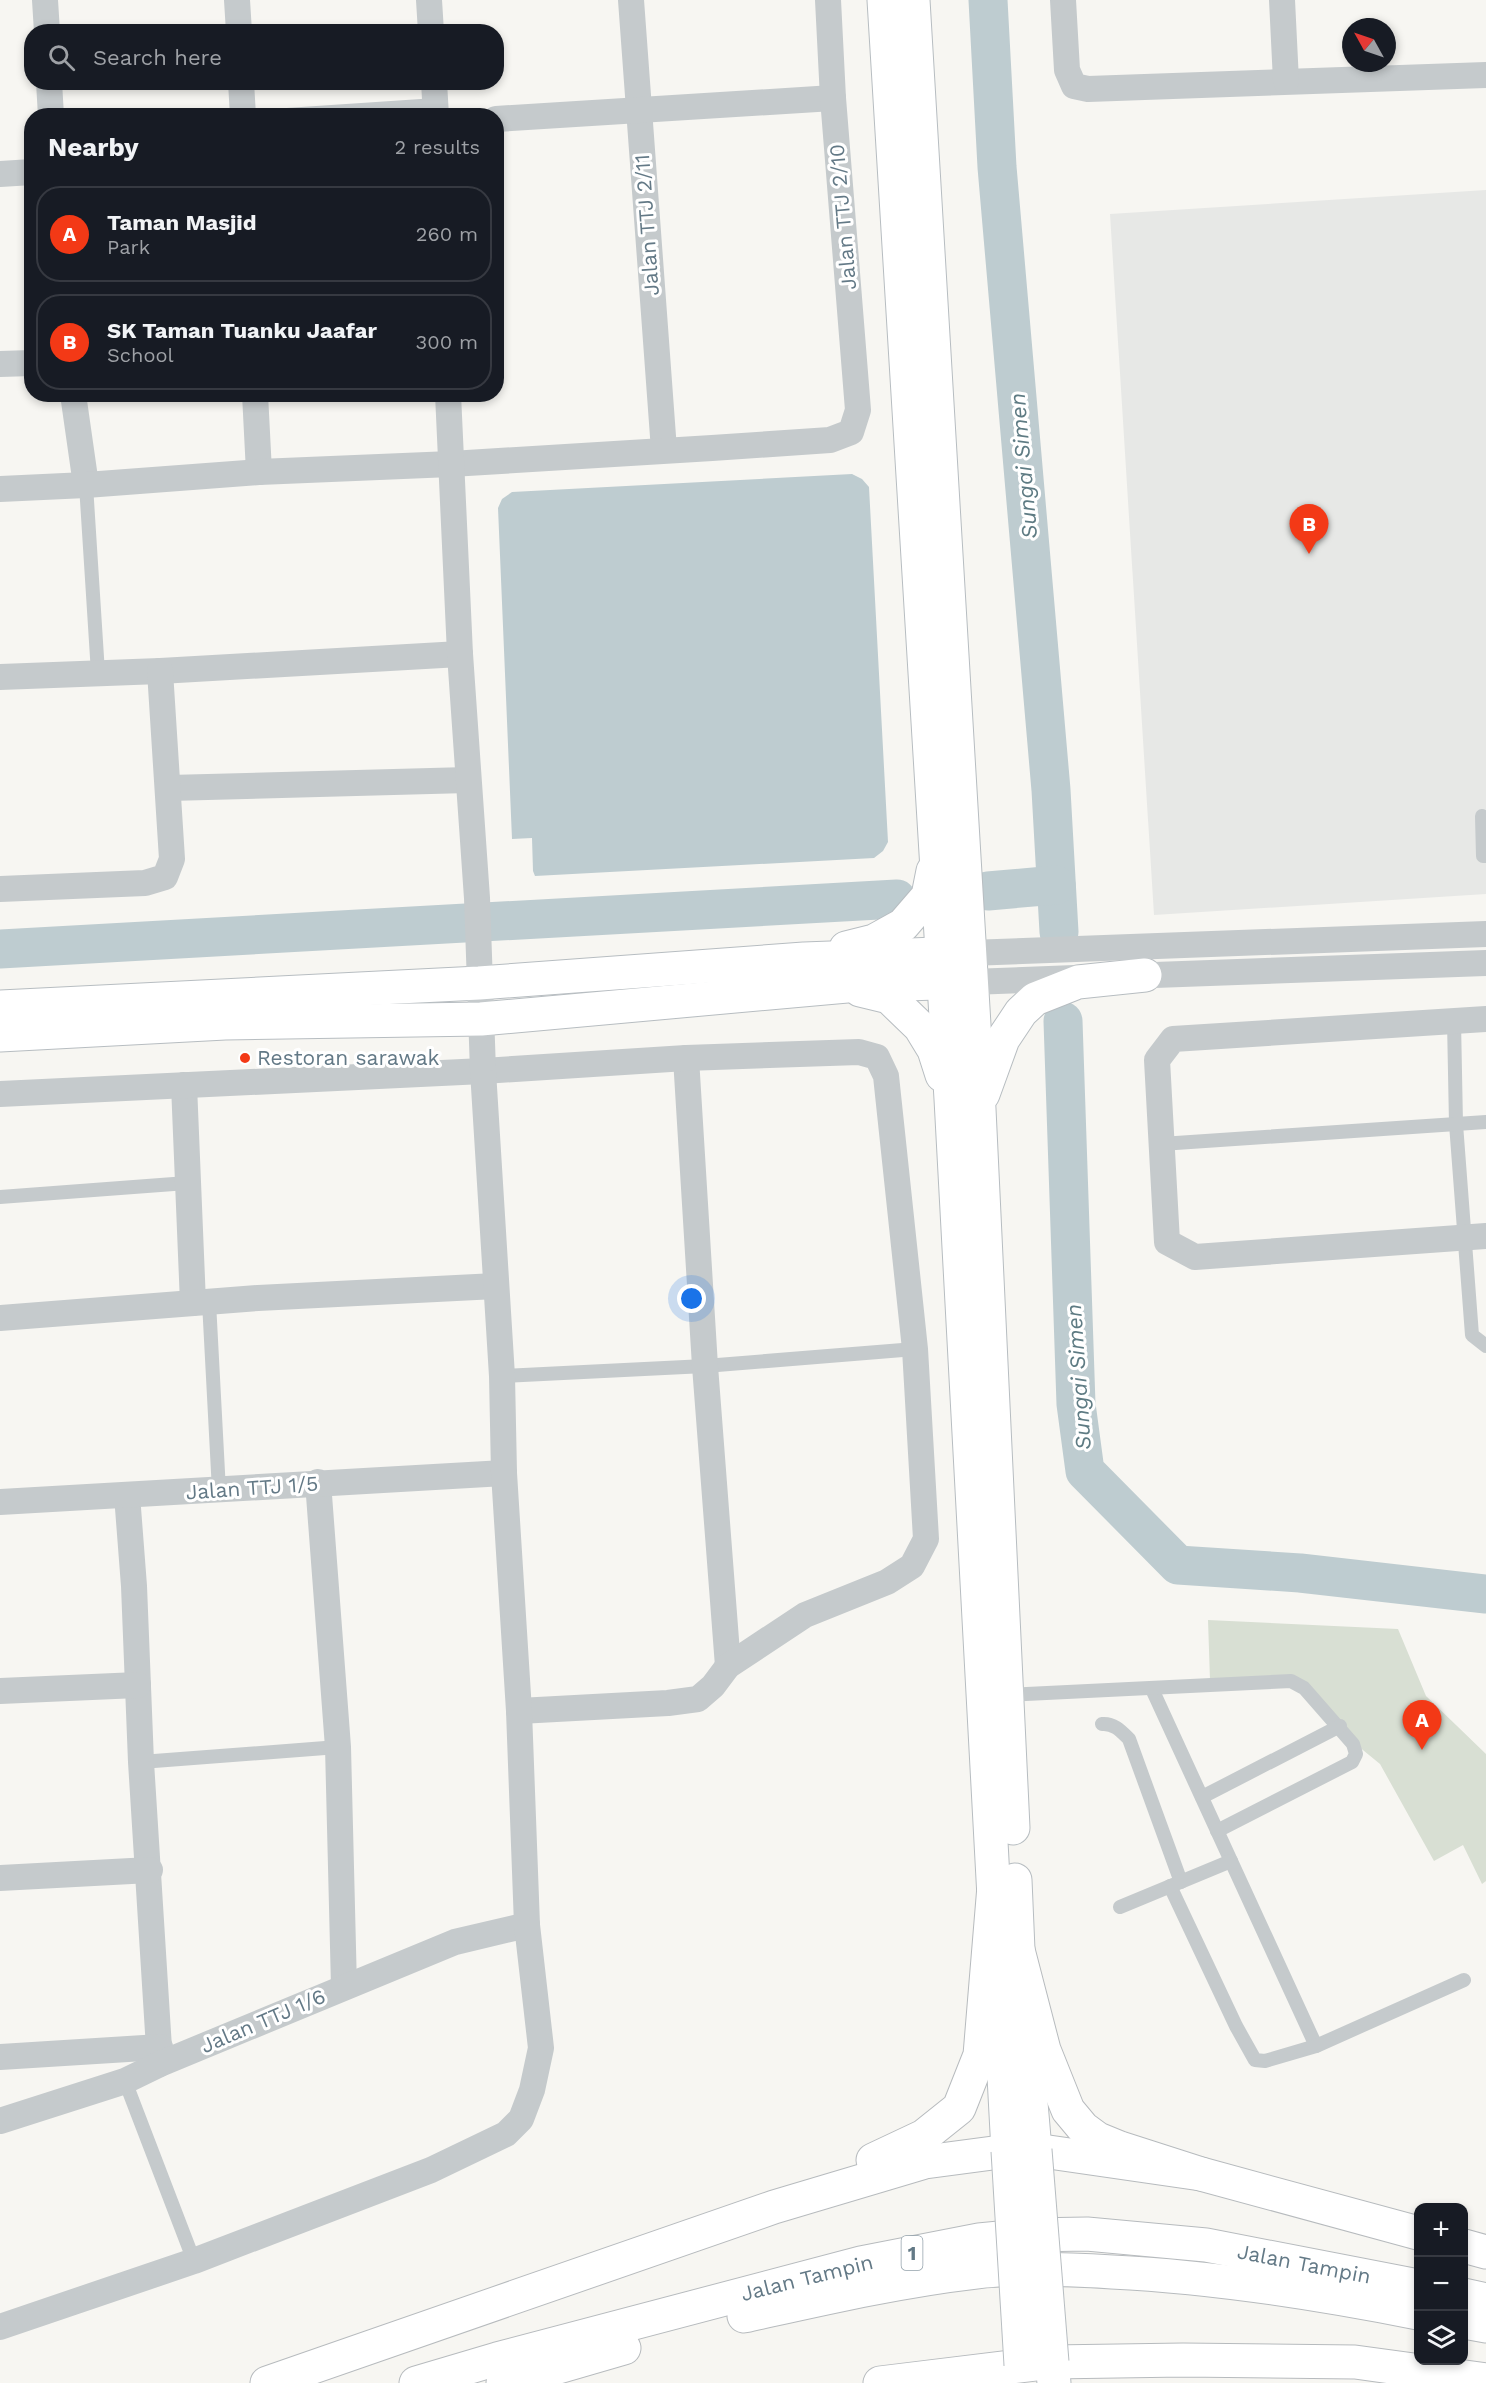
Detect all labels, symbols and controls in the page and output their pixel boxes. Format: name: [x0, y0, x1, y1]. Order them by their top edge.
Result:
north arrow: [1342, 18, 1396, 72]
search box: [24, 24, 504, 90]
icon: search: [45, 41, 78, 74]
text: Search here: [93, 45, 222, 70]
text: Nearby: [48, 132, 139, 162]
text: 2 results: [395, 135, 480, 159]
street label: Jalan TTJ 2/10: [824, 143, 861, 291]
street label: Jalan TTJ 2/11: [629, 154, 664, 297]
text: Taman Masjid: [107, 210, 257, 235]
text: A: [63, 222, 76, 246]
text: 260 m: [416, 222, 478, 246]
text: Park: [107, 235, 150, 259]
text: SK Taman Tuanku Jaafar: [107, 318, 377, 343]
text: B: [63, 330, 76, 354]
text: 300 m: [416, 330, 478, 354]
text: School: [107, 343, 174, 367]
water label: Sungai Simen: [1005, 392, 1042, 540]
pin: B: [1290, 504, 1328, 554]
place label: Restoran sarawak: [257, 1045, 440, 1070]
marker: Restoran sarawak: [238, 1051, 252, 1065]
your location: [677, 1284, 706, 1313]
water label: Sungai Simen: [1061, 1303, 1096, 1451]
street label: Jalan TTJ 1/5: [185, 1470, 319, 1505]
pin: A: [1402, 1700, 1442, 1750]
street label: Jalan TTJ 1/6: [197, 1983, 329, 2058]
map controls: [1414, 2203, 1468, 2365]
button: +: [1414, 2203, 1468, 2257]
road number: 1: [902, 2236, 922, 2270]
street label: Jalan Tampin: [1235, 2238, 1373, 2289]
street label: Jalan Tampin: [738, 2249, 876, 2306]
button: −: [1414, 2257, 1468, 2311]
button: layers: [1414, 2311, 1468, 2365]

